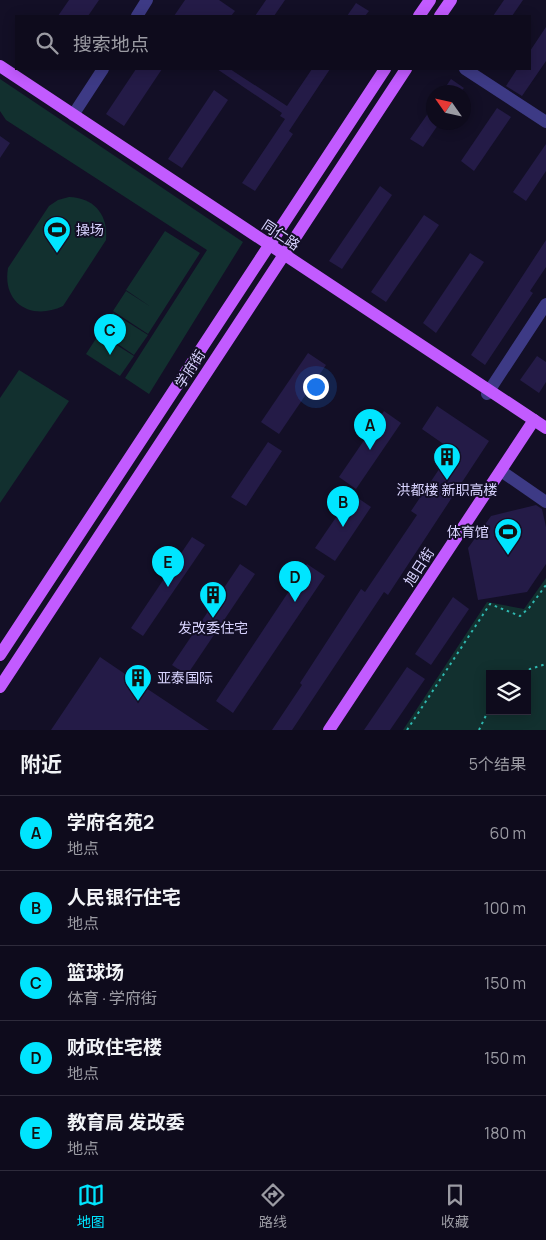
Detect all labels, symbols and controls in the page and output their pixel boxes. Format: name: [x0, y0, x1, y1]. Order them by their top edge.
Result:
search box: [15, 15, 531, 70]
icon: search: [33, 29, 61, 57]
text: 搜索地点: [73, 31, 149, 57]
north arrow: [426, 85, 471, 130]
sports icon: 操场: [42, 215, 72, 254]
street label: 同仁路: [259, 215, 304, 254]
place label: 操场: [76, 220, 104, 239]
pin: C: [94, 314, 126, 355]
street label: 学府街: [170, 346, 209, 392]
your location: [303, 374, 329, 400]
pin: A: [354, 409, 386, 450]
building icon: 洪都楼 新职高楼: [432, 442, 462, 481]
place label: 洪都楼 新职高楼: [397, 480, 497, 499]
pin: B: [327, 486, 359, 527]
sports icon: 体育馆: [493, 517, 523, 556]
place label: 体育馆: [447, 522, 489, 541]
street label: 旭日街: [399, 544, 438, 590]
pin: E: [152, 546, 184, 587]
pin: D: [279, 561, 311, 602]
building icon: 发改委住宅: [198, 580, 228, 619]
place label: 发改委住宅: [178, 618, 248, 637]
building icon: 亚泰国际: [123, 663, 153, 702]
place label: 亚泰国际: [157, 668, 213, 687]
map controls: [486, 670, 531, 715]
button: layers: [486, 670, 531, 715]
text: 附近: [20, 750, 62, 778]
text: 5个结果: [469, 753, 526, 775]
text: 学府名苑2: [67, 809, 154, 835]
text: A: [31, 822, 41, 844]
text: 60 m: [490, 822, 526, 844]
text: 地点: [67, 837, 99, 859]
text: 人民银行住宅: [67, 884, 181, 910]
text: B: [31, 897, 41, 919]
text: 100 m: [483, 897, 526, 919]
text: 地点: [67, 912, 99, 934]
text: 篮球场: [67, 959, 124, 985]
text: C: [30, 972, 42, 994]
text: 150 m: [484, 972, 526, 994]
text: 体育 · 学府街: [67, 987, 157, 1009]
text: 财政住宅楼: [67, 1034, 162, 1060]
text: D: [30, 1047, 42, 1069]
text: 150 m: [484, 1047, 526, 1069]
text: 地点: [67, 1062, 99, 1084]
text: 教育局 发改委: [67, 1109, 185, 1135]
text: E: [31, 1122, 41, 1144]
text: 180 m: [484, 1122, 526, 1144]
text: 地点: [67, 1137, 99, 1159]
tab: 地图: [77, 1181, 105, 1231]
tab: 路线: [259, 1181, 287, 1231]
tab: 收藏: [441, 1181, 469, 1231]

